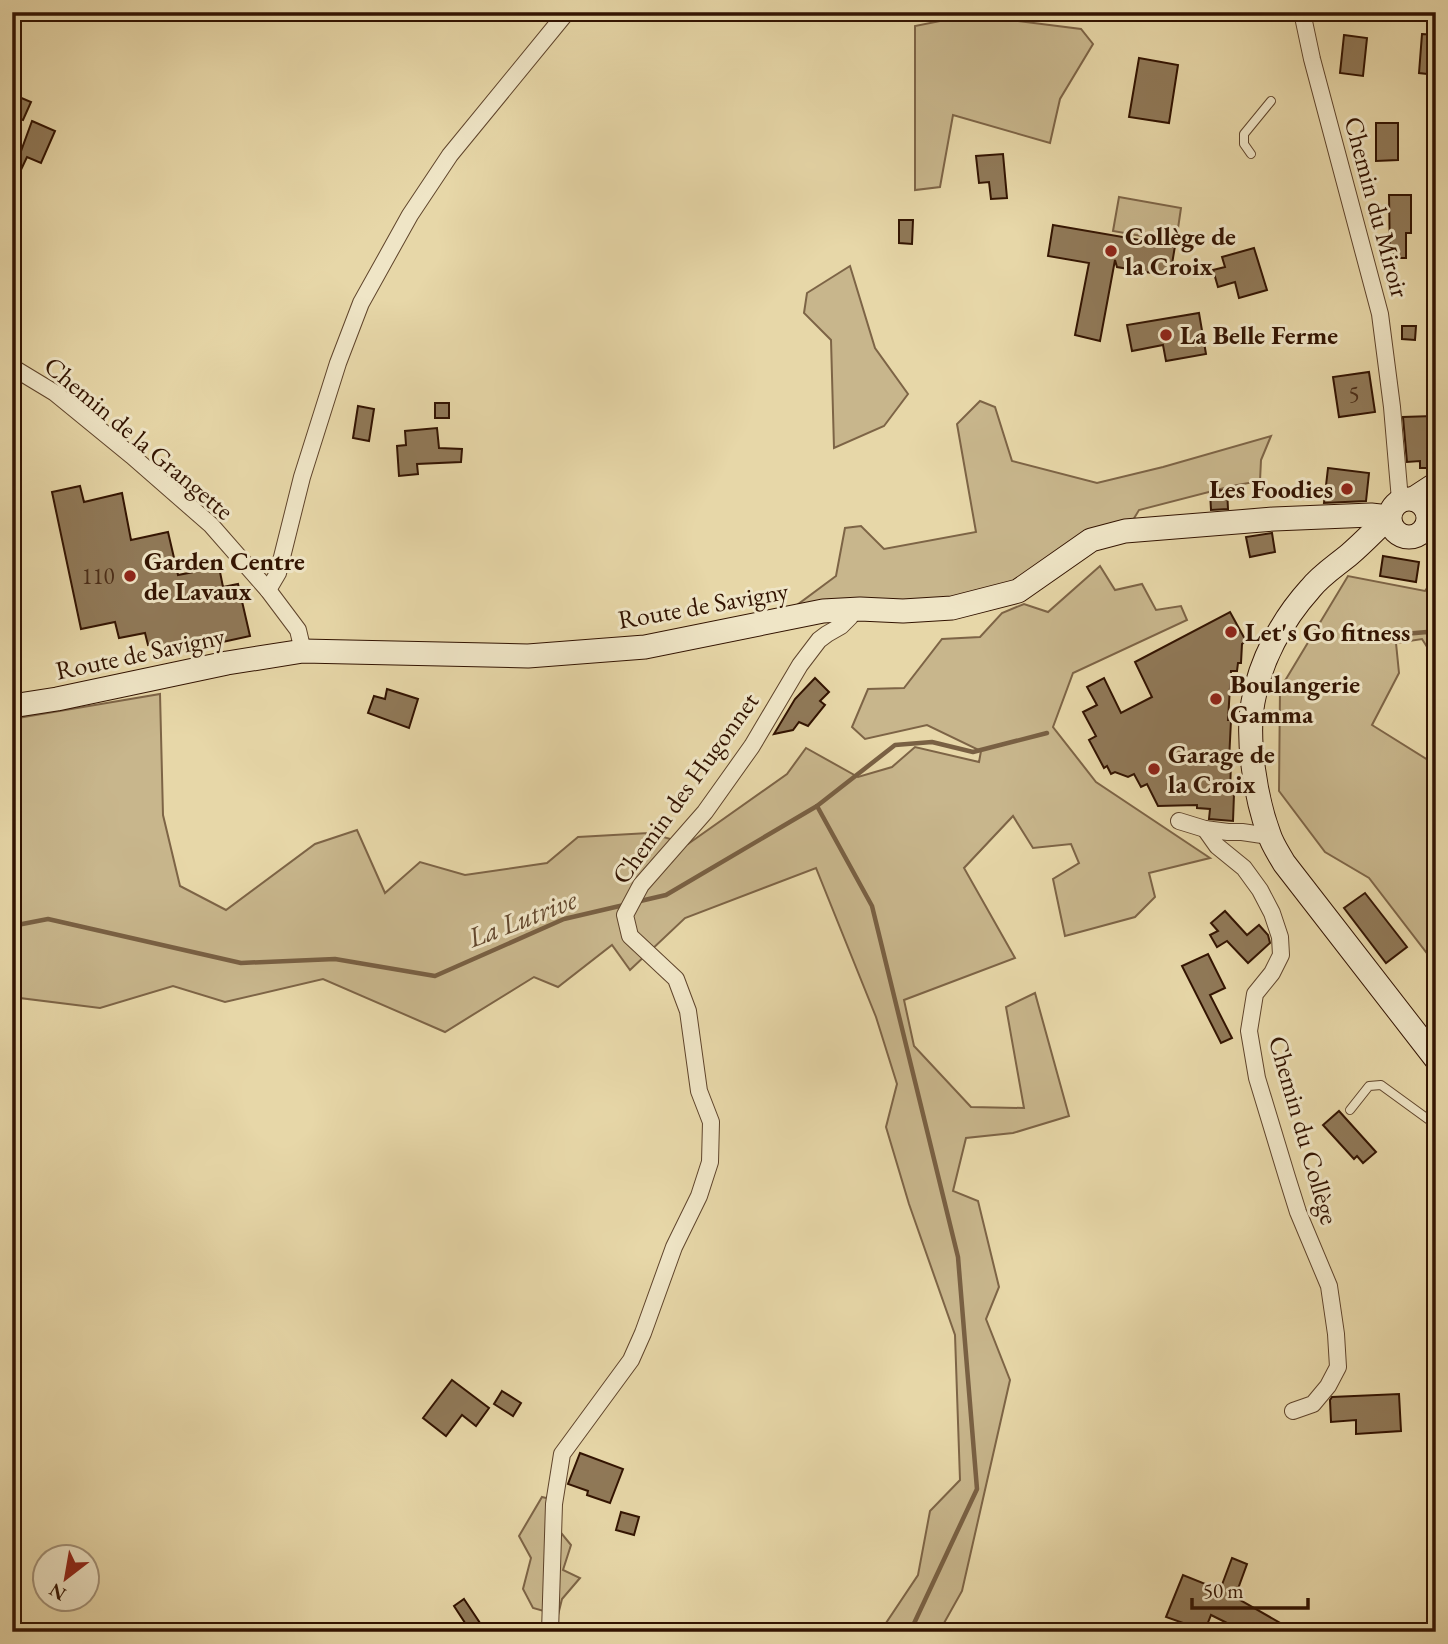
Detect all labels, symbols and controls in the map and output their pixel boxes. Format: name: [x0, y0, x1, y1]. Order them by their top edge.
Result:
street label: Chemin du Miroir: [1337, 113, 1418, 302]
place label: Collège de la Croix: [1125, 219, 1236, 283]
marker: Collège de la Croix: [1103, 243, 1119, 259]
place label: La Belle Ferme: [1180, 318, 1338, 352]
marker: La Belle Ferme: [1158, 327, 1174, 343]
street label: Chemin de la Grangette: [37, 349, 241, 527]
house number: 5: [1348, 379, 1360, 409]
place label: Les Foodies: [1209, 472, 1333, 506]
marker: Les Foodies: [1339, 481, 1355, 497]
place label: Garden Centre de Lavaux: [144, 544, 305, 608]
house number: 110: [81, 561, 115, 591]
marker: Garden Centre de Lavaux: [122, 568, 138, 584]
street label: Route de Savigny: [615, 573, 791, 637]
place label: Let's Go fitness: [1245, 615, 1410, 649]
street label: Route de Savigny: [52, 618, 228, 688]
marker: Let's Go fitness: [1223, 624, 1239, 640]
place label: Boulangerie Gamma: [1230, 667, 1360, 731]
street label: Chemin des Hugonnet: [604, 685, 766, 891]
marker: Boulangerie Gamma: [1208, 691, 1224, 707]
place label: Garage de la Croix: [1168, 737, 1275, 801]
marker: Garage de la Croix: [1146, 761, 1162, 777]
water label: La Lutrive: [461, 881, 582, 956]
street label: Chemin du Collège: [1261, 1032, 1347, 1228]
north arrow: [32, 1542, 102, 1612]
scale bar: [1192, 1567, 1308, 1611]
text: N: [44, 1577, 71, 1607]
text: 50 m: [1203, 1577, 1244, 1604]

